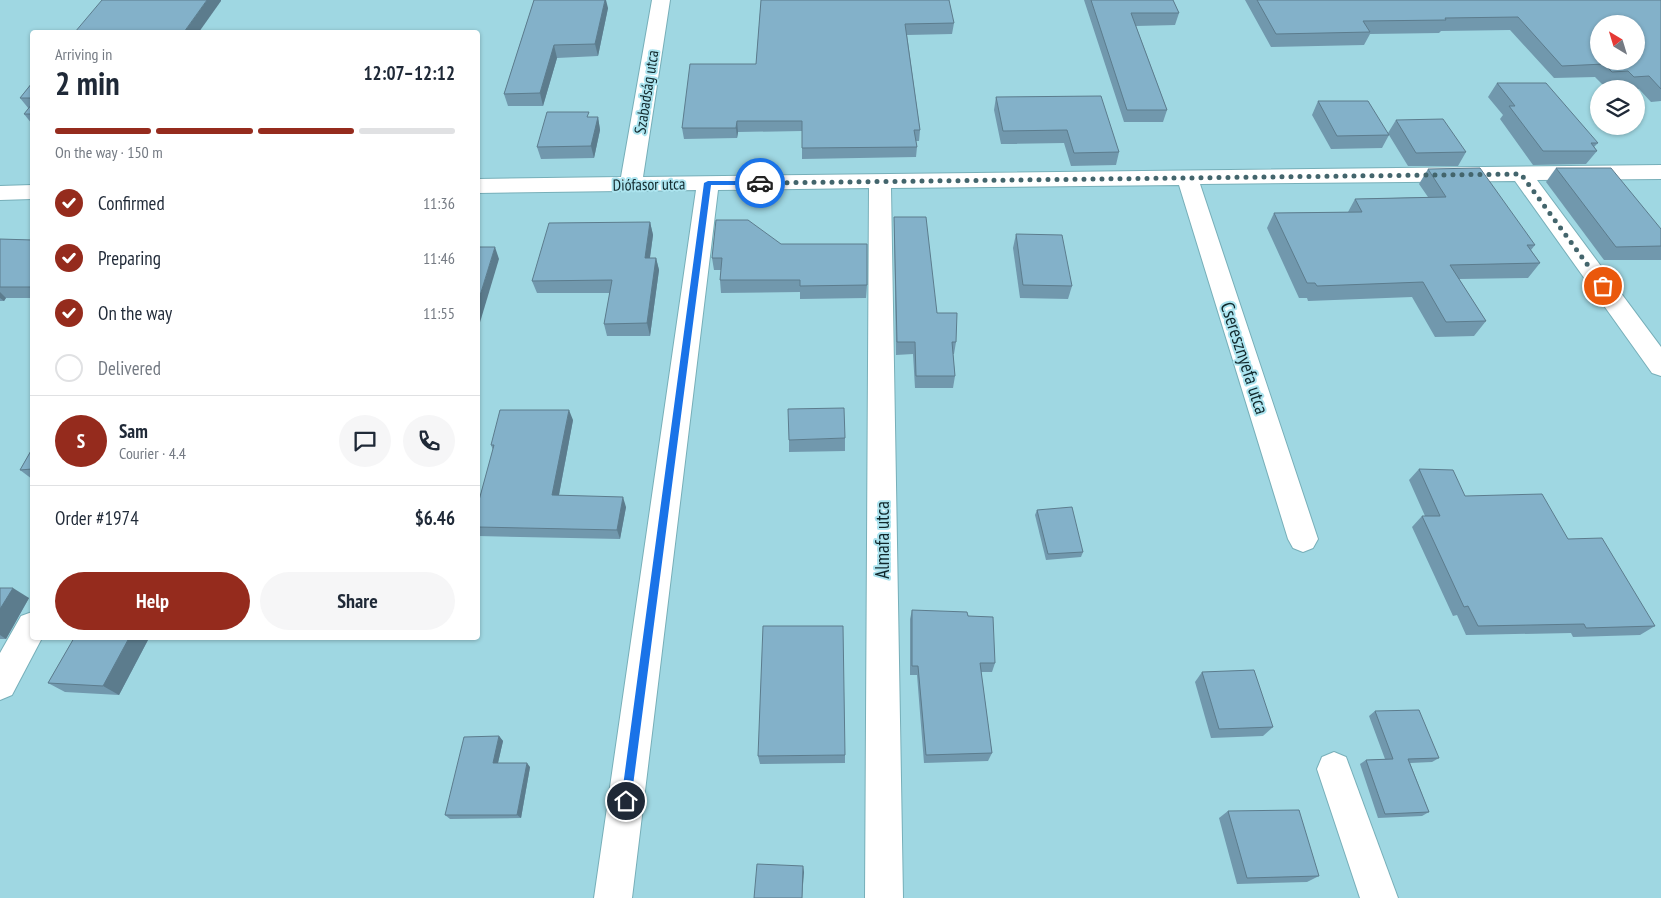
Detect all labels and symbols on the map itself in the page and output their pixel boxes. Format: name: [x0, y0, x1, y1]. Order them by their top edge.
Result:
north arrow: [1590, 15, 1645, 70]
street label: Szabadság utca: [629, 49, 663, 135]
courier: [735, 158, 785, 208]
street label: Diófasor utca: [613, 173, 685, 195]
pin: [1582, 265, 1624, 307]
street label: Cseresznyefa utca: [1216, 299, 1274, 417]
street label: Almafa utca: [870, 501, 894, 579]
pin: [605, 780, 647, 822]

